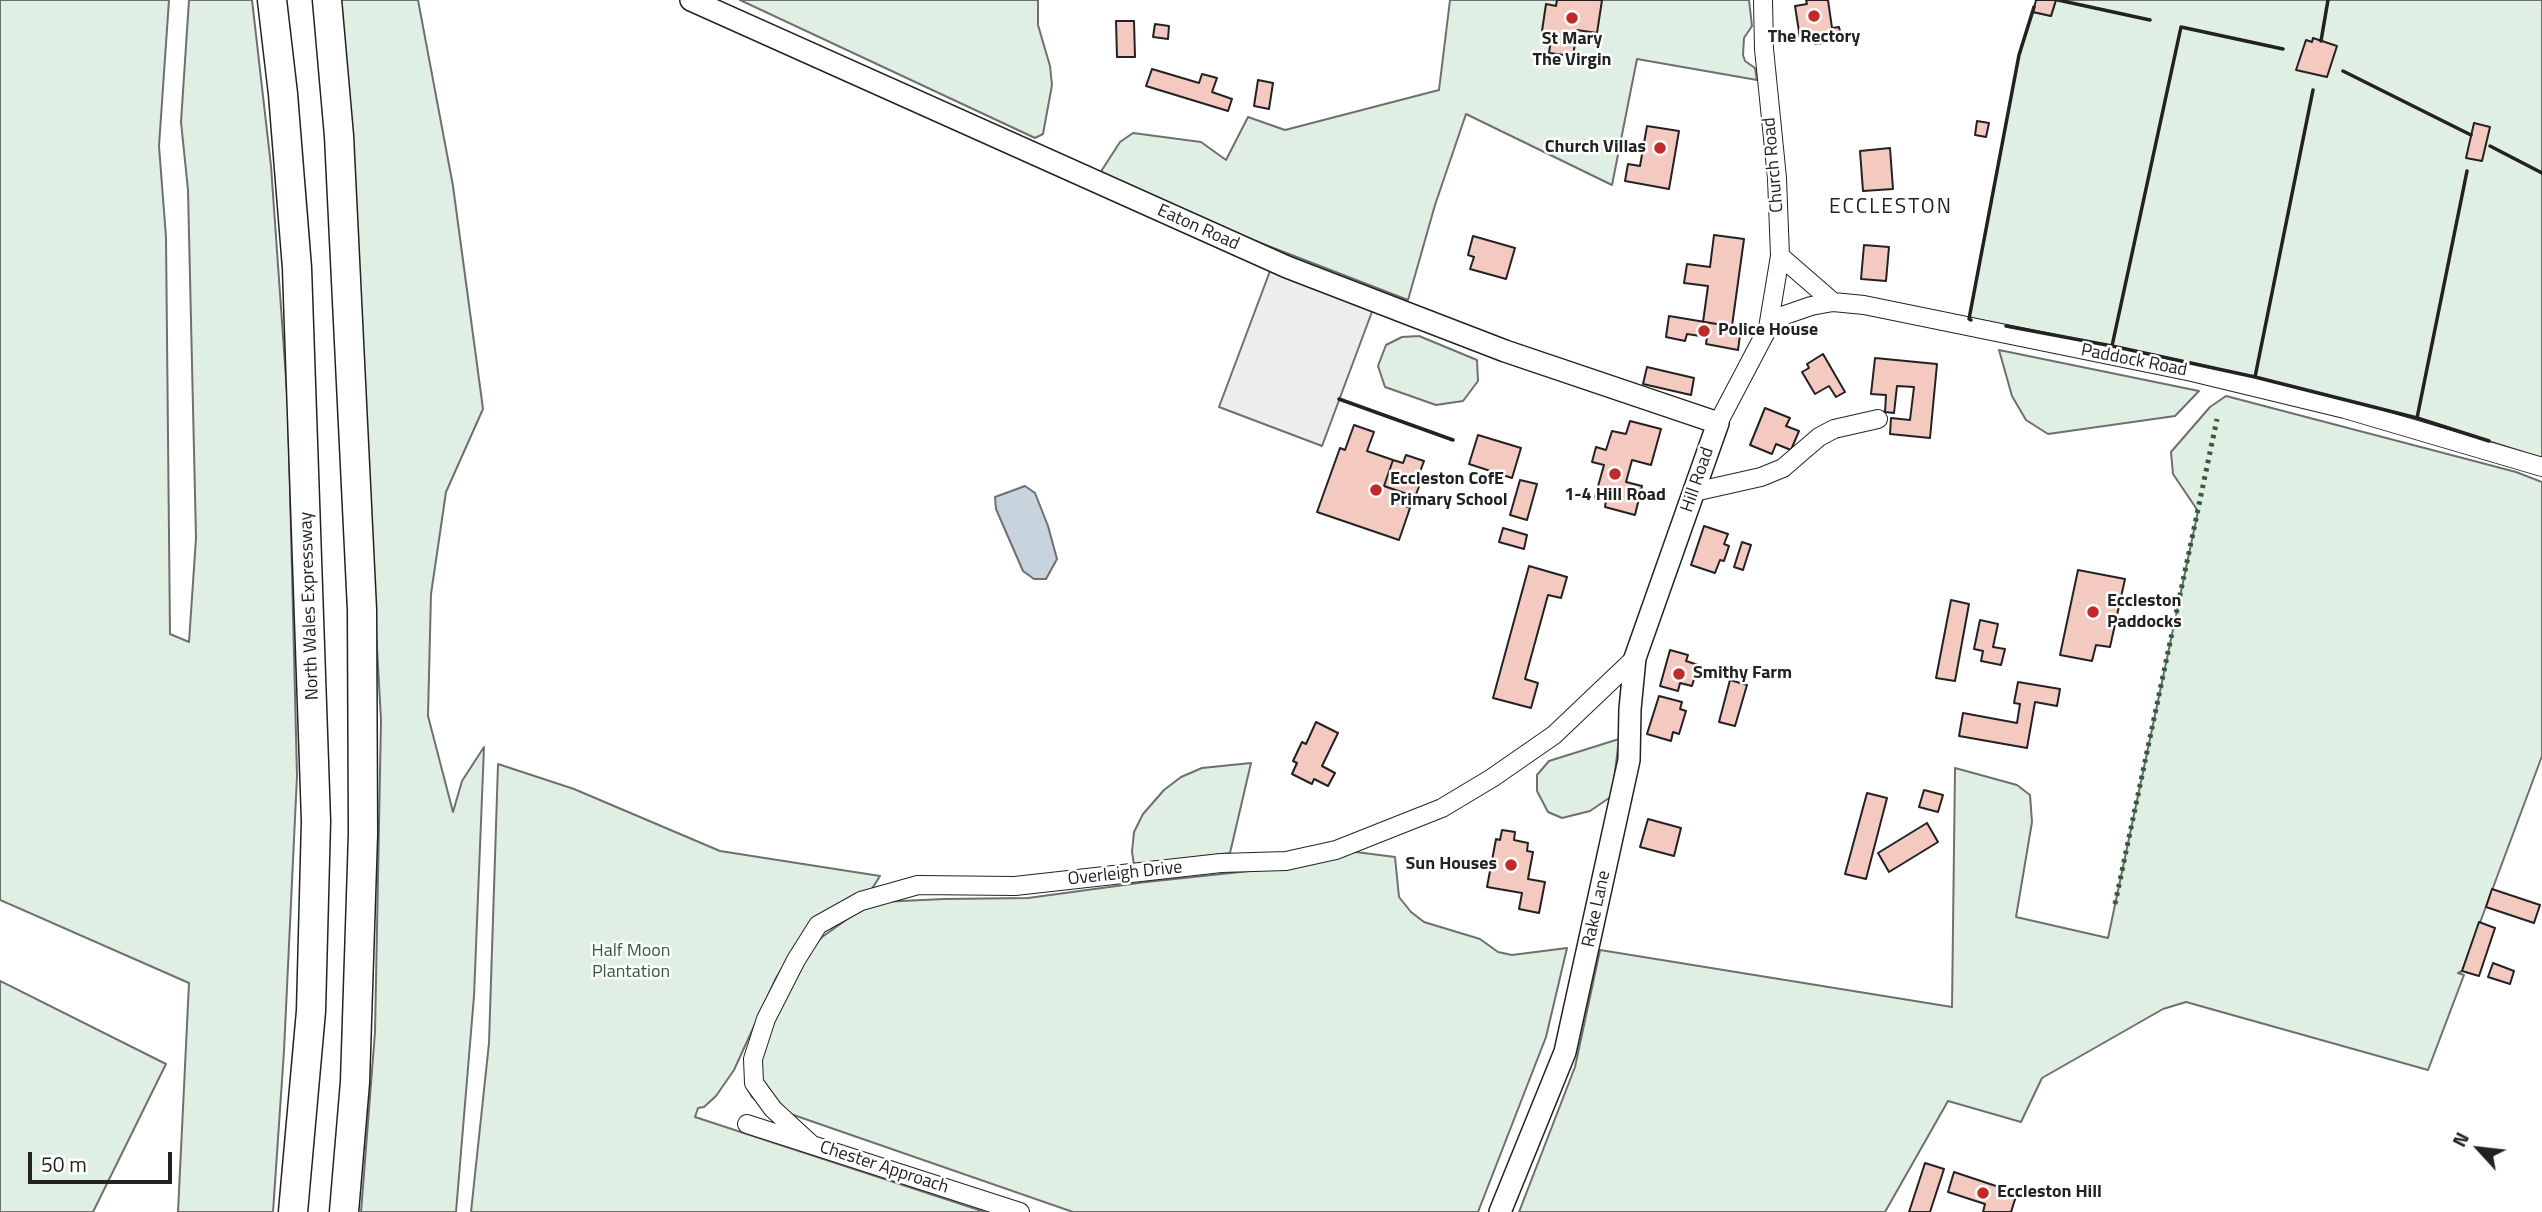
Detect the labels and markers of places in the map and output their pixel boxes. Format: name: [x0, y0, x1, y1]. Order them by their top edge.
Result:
marker: The Rectory: [1806, 8, 1822, 24]
marker: St Mary The Virgin: [1564, 10, 1580, 26]
place label: The Rectory: [1768, 27, 1860, 49]
place label: St Mary The Virgin: [1533, 29, 1611, 72]
place label: Church Villas: [1545, 137, 1646, 159]
marker: Church Villas: [1652, 140, 1668, 156]
place label: Police House: [1718, 320, 1818, 342]
marker: Police House: [1696, 323, 1712, 339]
marker: 1-4 Hill Road: [1607, 466, 1623, 482]
place label: Eccleston CofE Primary School: [1390, 469, 1508, 512]
marker: Eccleston CofE Primary School: [1368, 482, 1384, 498]
place label: 1-4 Hill Road: [1564, 485, 1666, 507]
place label: Eccleston Paddocks: [2107, 591, 2182, 634]
marker: Eccleston Paddocks: [2085, 604, 2101, 620]
place label: Smithy Farm: [1693, 663, 1792, 685]
marker: Smithy Farm: [1671, 666, 1687, 682]
place label: Sun Houses: [1406, 854, 1497, 876]
marker: Sun Houses: [1503, 857, 1519, 873]
place label: Eccleston Hill: [1997, 1182, 2102, 1204]
marker: Eccleston Hill: [1975, 1185, 1991, 1201]

